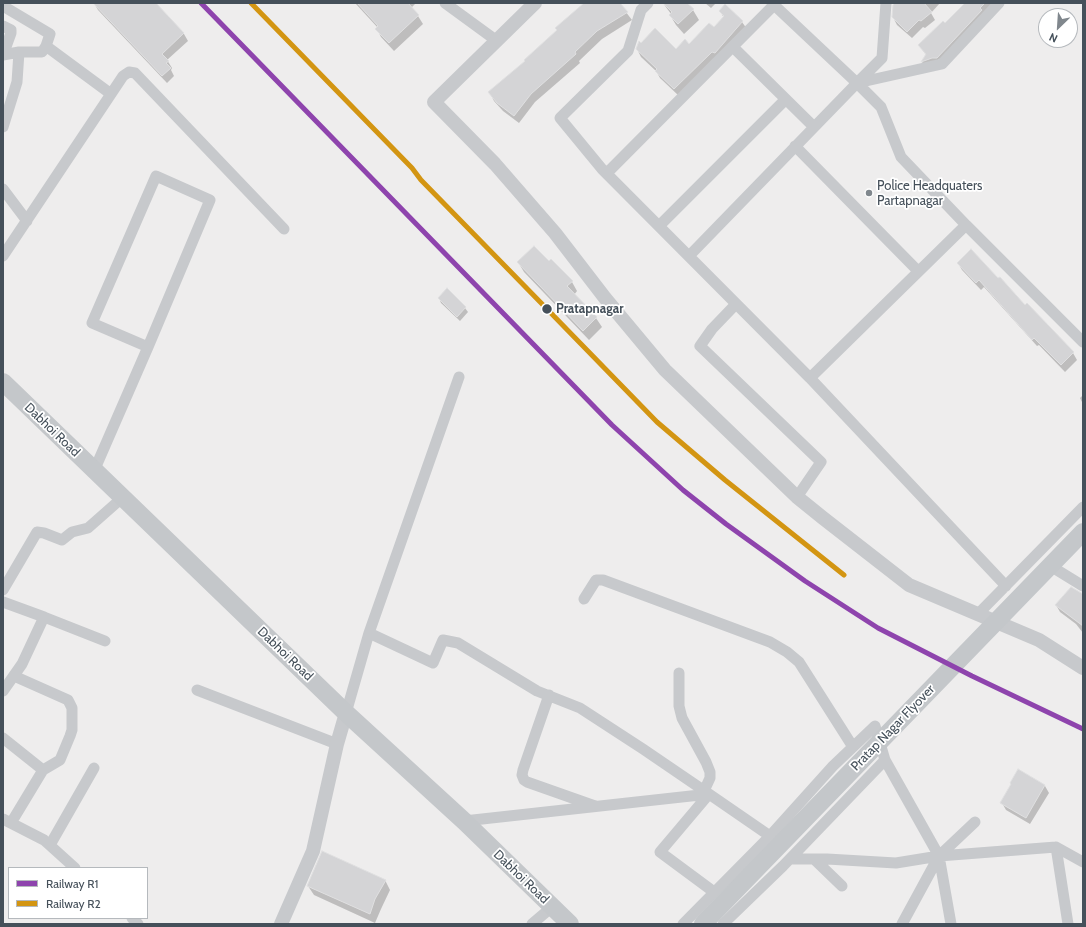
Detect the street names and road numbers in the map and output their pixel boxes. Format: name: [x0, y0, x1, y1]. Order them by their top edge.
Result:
street label: Dabhoi Road: [21, 400, 83, 460]
street label: Dabhoi Road: [254, 624, 316, 684]
street label: Pratap Nagar Flyover: [848, 682, 938, 774]
street label: Dabhoi Road: [490, 847, 552, 907]

